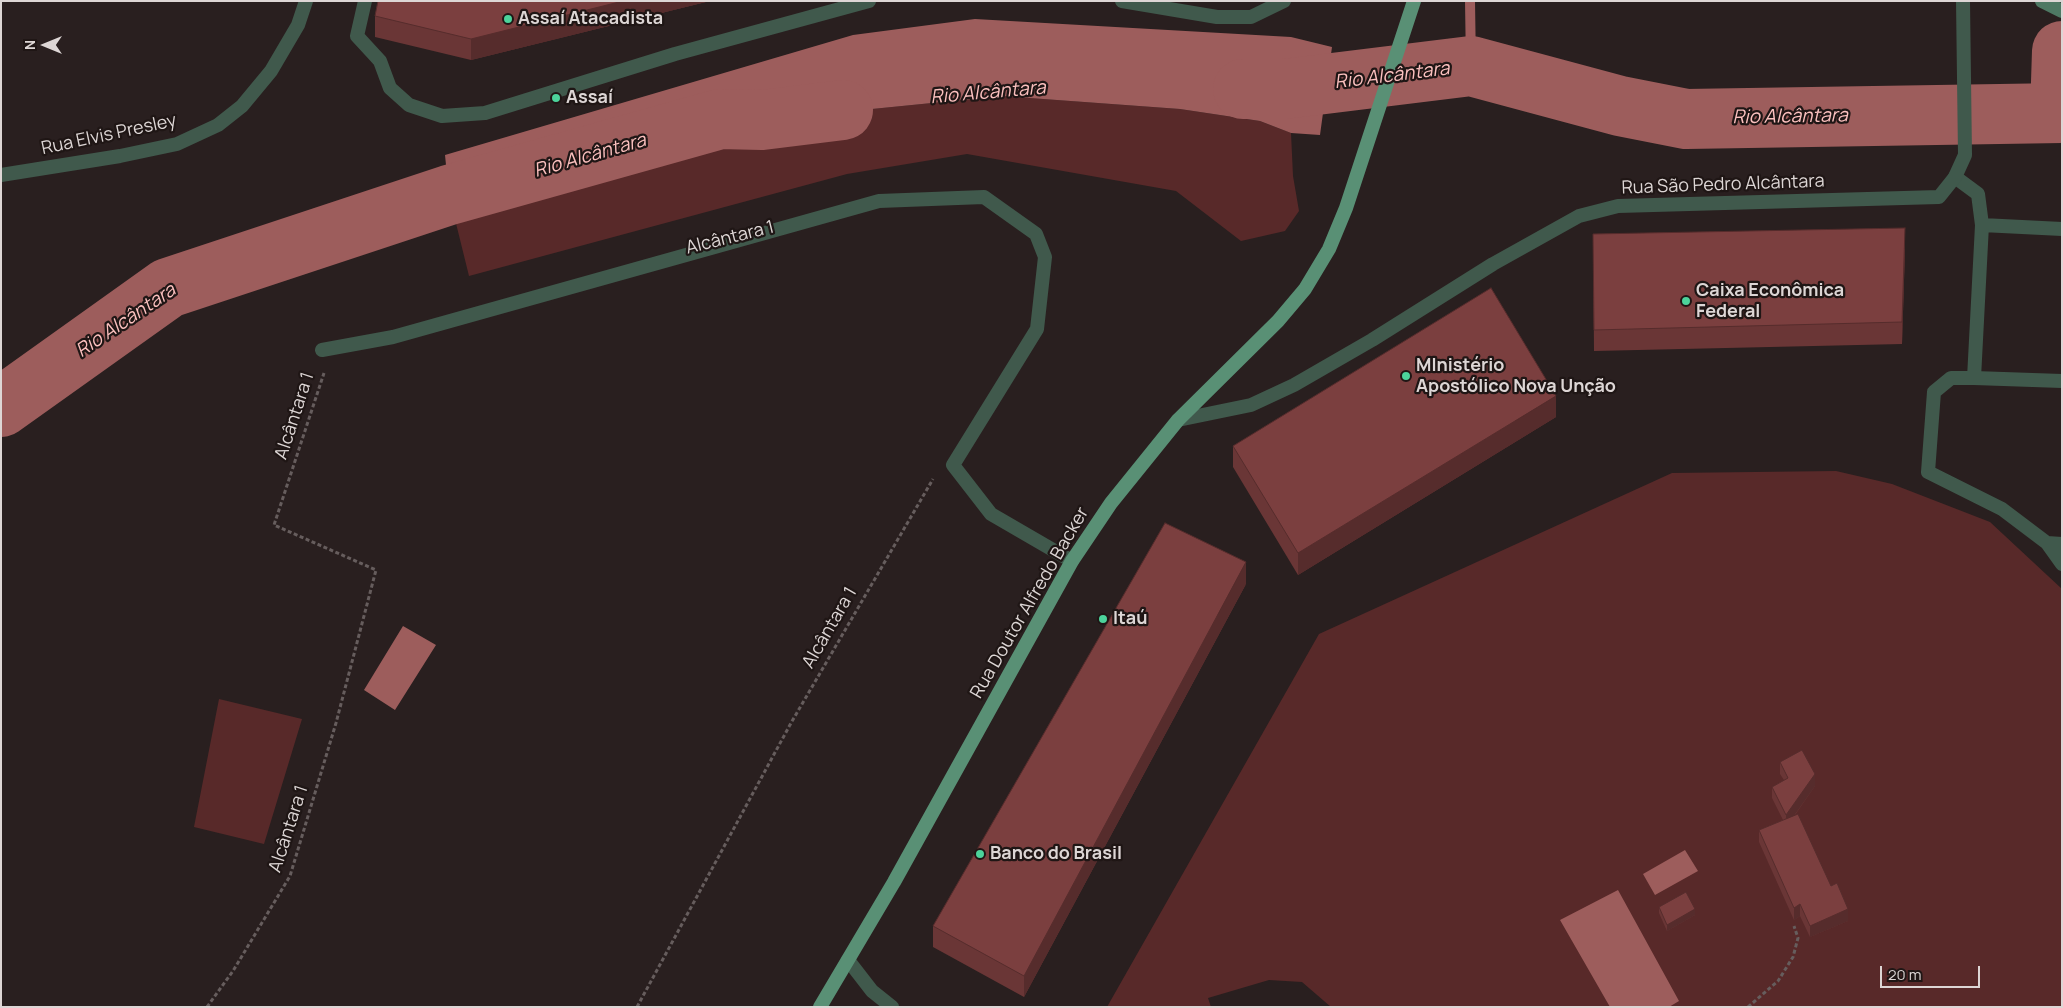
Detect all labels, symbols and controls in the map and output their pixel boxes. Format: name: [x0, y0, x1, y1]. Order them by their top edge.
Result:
place label: Assaí Atacadista: [518, 8, 663, 30]
marker: Assaí Atacadista: [502, 13, 514, 25]
north arrow: [20, 20, 70, 70]
text: N: [20, 40, 39, 50]
water label: Rio Alcântara: [1333, 58, 1451, 94]
water label: Rio Alcântara: [930, 77, 1046, 109]
place label: Assaí: [566, 87, 613, 109]
marker: Assaí: [550, 92, 562, 104]
water label: Rio Alcântara: [1732, 105, 1848, 129]
street label: Rua Elvis Presley: [39, 110, 179, 160]
water label: Rio Alcântara: [531, 129, 649, 183]
street label: Rua São Pedro Alcântara: [1621, 171, 1825, 199]
street label: Alcântara 1: [684, 217, 776, 259]
water label: Rio Alcântara: [72, 279, 180, 363]
place label: Caixa Econômica Federal: [1696, 280, 1844, 322]
marker: Caixa Econômica Federal: [1680, 295, 1692, 307]
place label: MInistério Apostólico Nova Unção: [1416, 355, 1616, 398]
street label: Alcântara 1: [271, 370, 319, 462]
marker: MInistério Apostólico Nova Unção: [1400, 370, 1412, 382]
street label: Rua Doutor Alfredo Backer: [966, 504, 1094, 702]
street label: Alcântara 1: [798, 584, 862, 672]
place label: Itaú: [1113, 608, 1147, 630]
marker: Itaú: [1097, 613, 1109, 625]
street label: Alcântara 1: [265, 783, 313, 875]
place label: Banco do Brasil: [990, 843, 1122, 865]
marker: Banco do Brasil: [974, 848, 986, 860]
scale bar: [1883, 956, 1983, 988]
text: 20 m: [1888, 964, 1921, 985]

